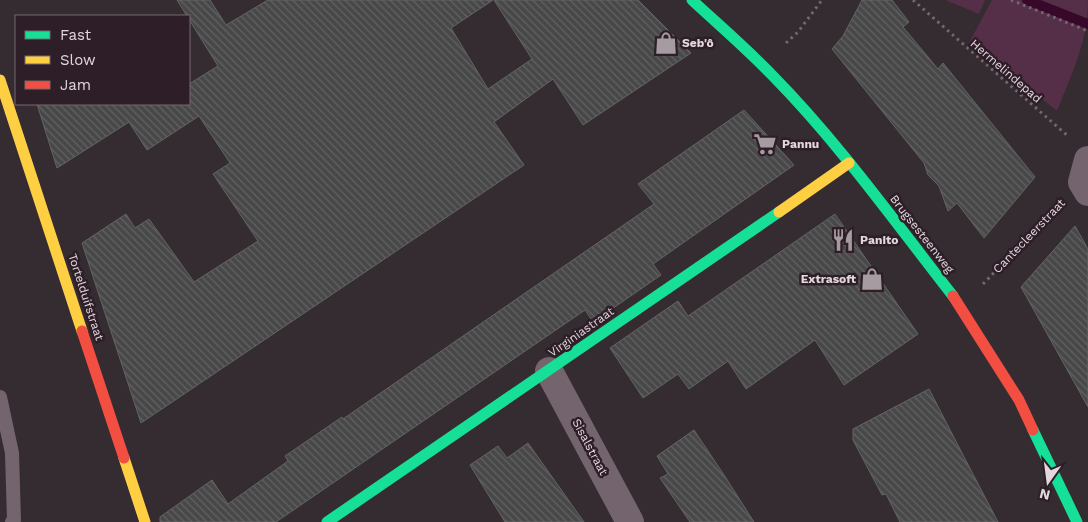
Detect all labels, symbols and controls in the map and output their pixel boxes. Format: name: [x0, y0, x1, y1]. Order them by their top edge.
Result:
legend: [15, 15, 190, 105]
text: Fast: [60, 26, 92, 44]
shop icon: Seb'ô: [653, 30, 679, 56]
place label: Seb'ô: [682, 36, 714, 50]
street label: Hermelindepad: [968, 36, 1044, 106]
text: Slow: [60, 51, 96, 69]
text: Jam: [60, 76, 91, 94]
supermarket icon: Pannu: [752, 131, 778, 157]
place label: Pannu: [782, 137, 819, 151]
street label: Brugsesteenweg: [887, 192, 957, 276]
street label: Cantecleerstraat: [990, 196, 1068, 276]
restaurant icon: Panito: [830, 227, 856, 253]
place label: Panito: [860, 233, 898, 247]
street label: Tortelduifstraat: [65, 252, 107, 342]
shop icon: Extrasoft: [859, 266, 885, 292]
place label: Extrasoft: [801, 272, 857, 286]
street label: Virginiastraat: [545, 304, 617, 360]
street label: Sisalstraat: [569, 416, 611, 478]
north arrow: [1023, 457, 1073, 507]
text: N: [1038, 486, 1052, 504]

